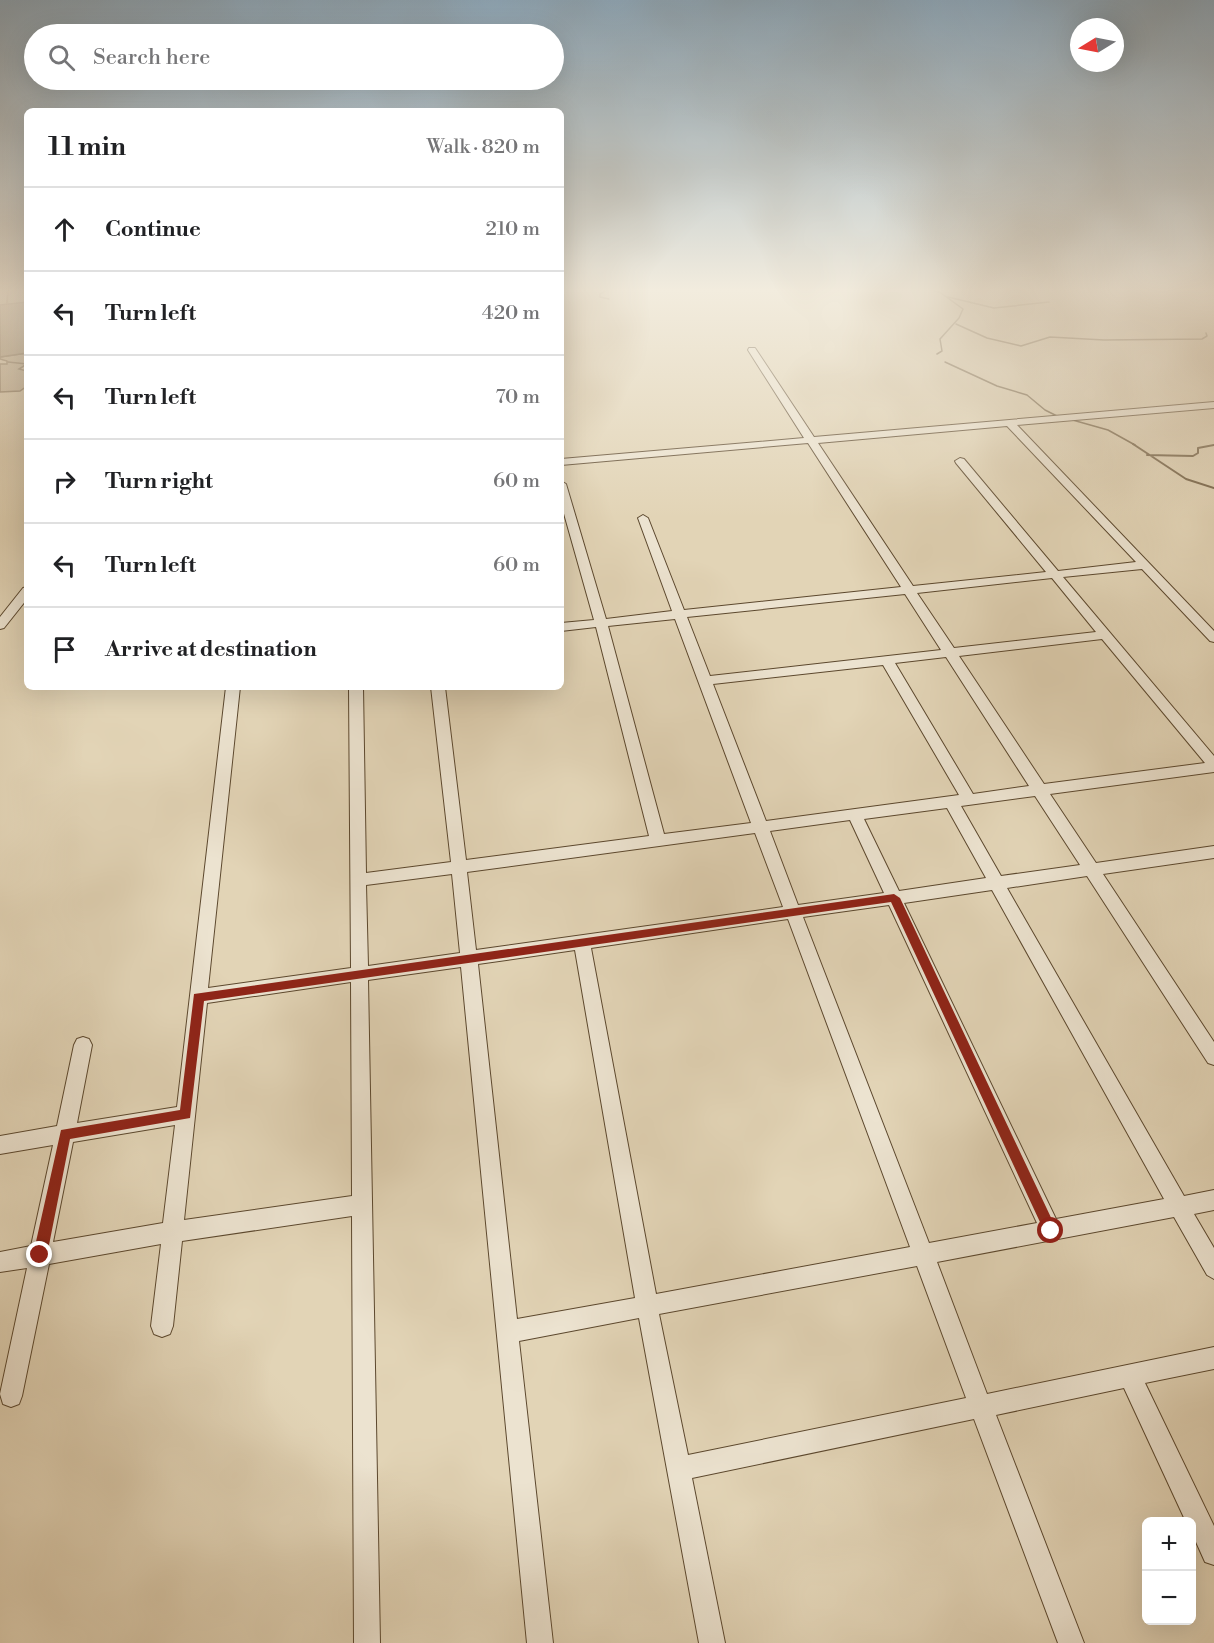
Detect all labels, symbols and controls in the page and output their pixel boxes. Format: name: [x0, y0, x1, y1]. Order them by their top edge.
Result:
north arrow: [1070, 18, 1124, 72]
search box: [24, 24, 564, 90]
icon: search: [45, 41, 78, 74]
text: Search here: [93, 44, 210, 71]
text: 11 min: [48, 131, 126, 163]
text: Walk · 820 m: [427, 135, 540, 160]
icon: ahead: [48, 213, 81, 246]
text: Continue: [105, 216, 201, 243]
text: 210 m: [485, 217, 540, 242]
icon: left: [48, 297, 81, 330]
text: Turn left: [105, 300, 196, 327]
text: 420 m: [482, 301, 540, 326]
icon: left: [48, 381, 81, 414]
text: Turn left: [105, 384, 196, 411]
text: 70 m: [496, 385, 540, 410]
icon: right: [48, 465, 81, 498]
text: Turn right: [105, 468, 213, 495]
text: 60 m: [493, 469, 540, 494]
icon: left: [48, 549, 81, 582]
text: Turn left: [105, 552, 196, 579]
text: 60 m: [493, 553, 540, 578]
icon: arrive: [48, 633, 81, 666]
text: Arrive at destination: [105, 636, 317, 663]
route start: [1037, 1217, 1063, 1243]
route end: [26, 1241, 52, 1267]
map controls: [1142, 1517, 1196, 1625]
button: +: [1142, 1517, 1196, 1571]
button: −: [1142, 1571, 1196, 1625]

